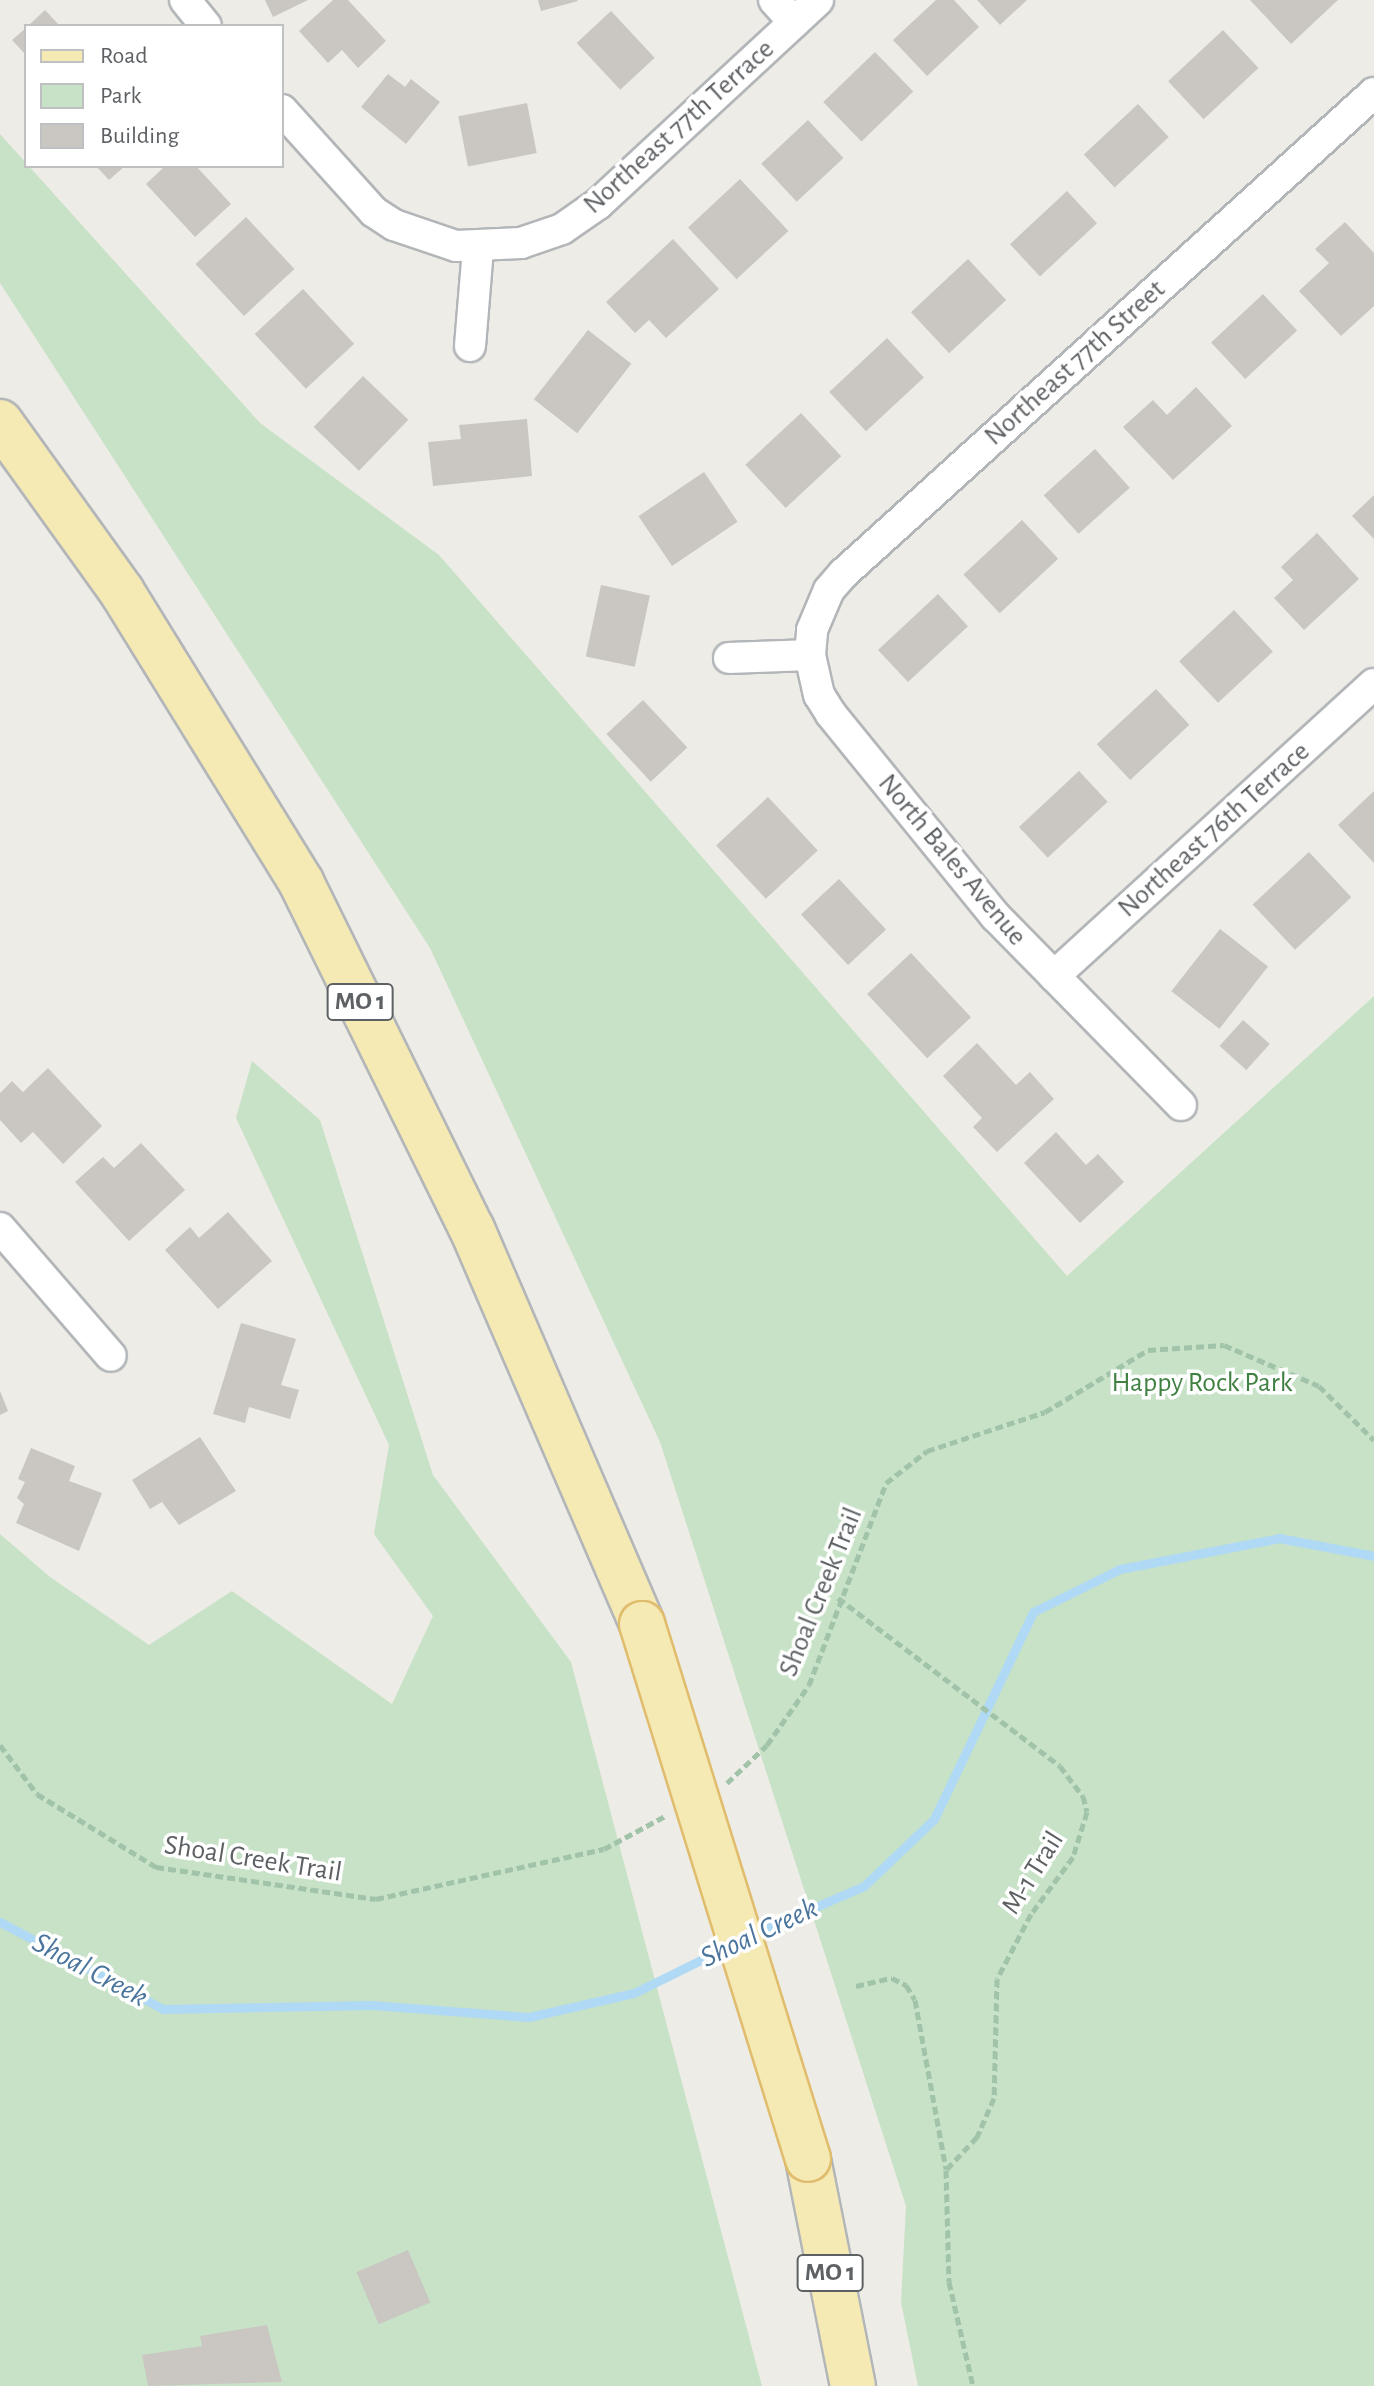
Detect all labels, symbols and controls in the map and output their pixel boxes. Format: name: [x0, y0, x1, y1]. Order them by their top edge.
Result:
legend: [24, 24, 284, 168]
street label: Northeast 77th Terrace: [577, 33, 781, 221]
text: Road: [100, 44, 148, 68]
text: Park: [100, 84, 141, 108]
text: Building: [100, 124, 179, 148]
street label: Northeast 77th Street: [978, 273, 1172, 453]
street label: Northeast 76th Terrace: [1111, 735, 1317, 925]
street label: North Bales Avenue: [870, 767, 1034, 953]
road number: MO 1: [326, 980, 394, 1024]
park label: Happy Rock Park: [1112, 1366, 1292, 1400]
street label: Shoal Creek Trail: [772, 1503, 870, 1681]
street label: M-1 Trail: [995, 1825, 1071, 1921]
street label: Shoal Creek Trail: [162, 1828, 344, 1890]
water label: Shoal Creek: [695, 1890, 823, 1976]
water label: Shoal Creek: [26, 1925, 154, 2015]
road number: MO 1: [796, 2251, 864, 2295]

